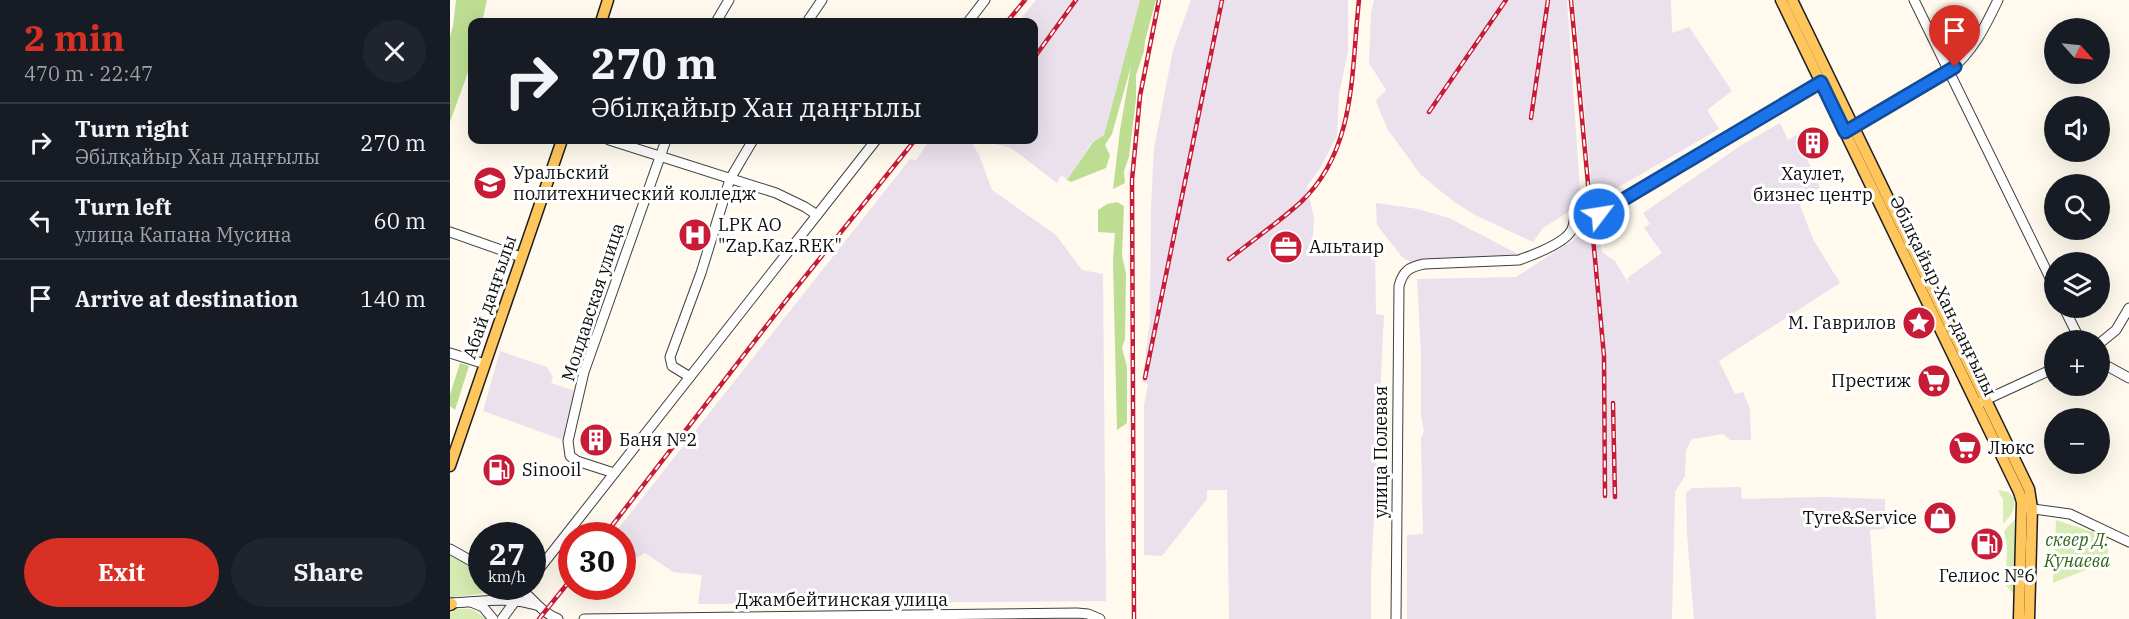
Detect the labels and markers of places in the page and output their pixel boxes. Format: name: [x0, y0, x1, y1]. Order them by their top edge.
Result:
pin: [1929, 5, 1980, 67]
building icon: Хаулет, бизнес центр: [1795, 125, 1831, 161]
place label: Уральский политехнический колледж: [513, 161, 757, 205]
place label: Хаулет, бизнес центр: [1753, 162, 1873, 206]
school or university icon: Уральский политехнический колледж: [472, 165, 508, 201]
place label: LPK AO "Zap.Kaz.REK": [718, 213, 842, 257]
hospital icon: LPK AO "Zap.Kaz.REK": [677, 217, 713, 253]
office icon: Альтаир: [1268, 229, 1304, 265]
place label: Альтаир: [1309, 235, 1384, 258]
place icon: М. Гаврилов: [1901, 305, 1937, 341]
place label: М. Гаврилов: [1788, 311, 1896, 334]
supermarket icon: Престиж: [1916, 363, 1952, 399]
place label: Престиж: [1831, 369, 1912, 392]
building icon: Баня №2: [578, 422, 614, 458]
place label: Баня №2: [619, 428, 697, 451]
supermarket icon: Люкс: [1947, 430, 1983, 466]
place label: Люкс: [1988, 436, 2035, 459]
fuel station icon: Sinooil: [481, 452, 517, 488]
place label: Sinooil: [522, 458, 581, 481]
shop icon: Tyre&Service: [1922, 500, 1958, 536]
place label: Tyre&Service: [1802, 506, 1917, 529]
fuel station icon: Гелиос №6: [1969, 526, 2005, 562]
place label: Гелиос №6: [1939, 564, 2035, 587]

